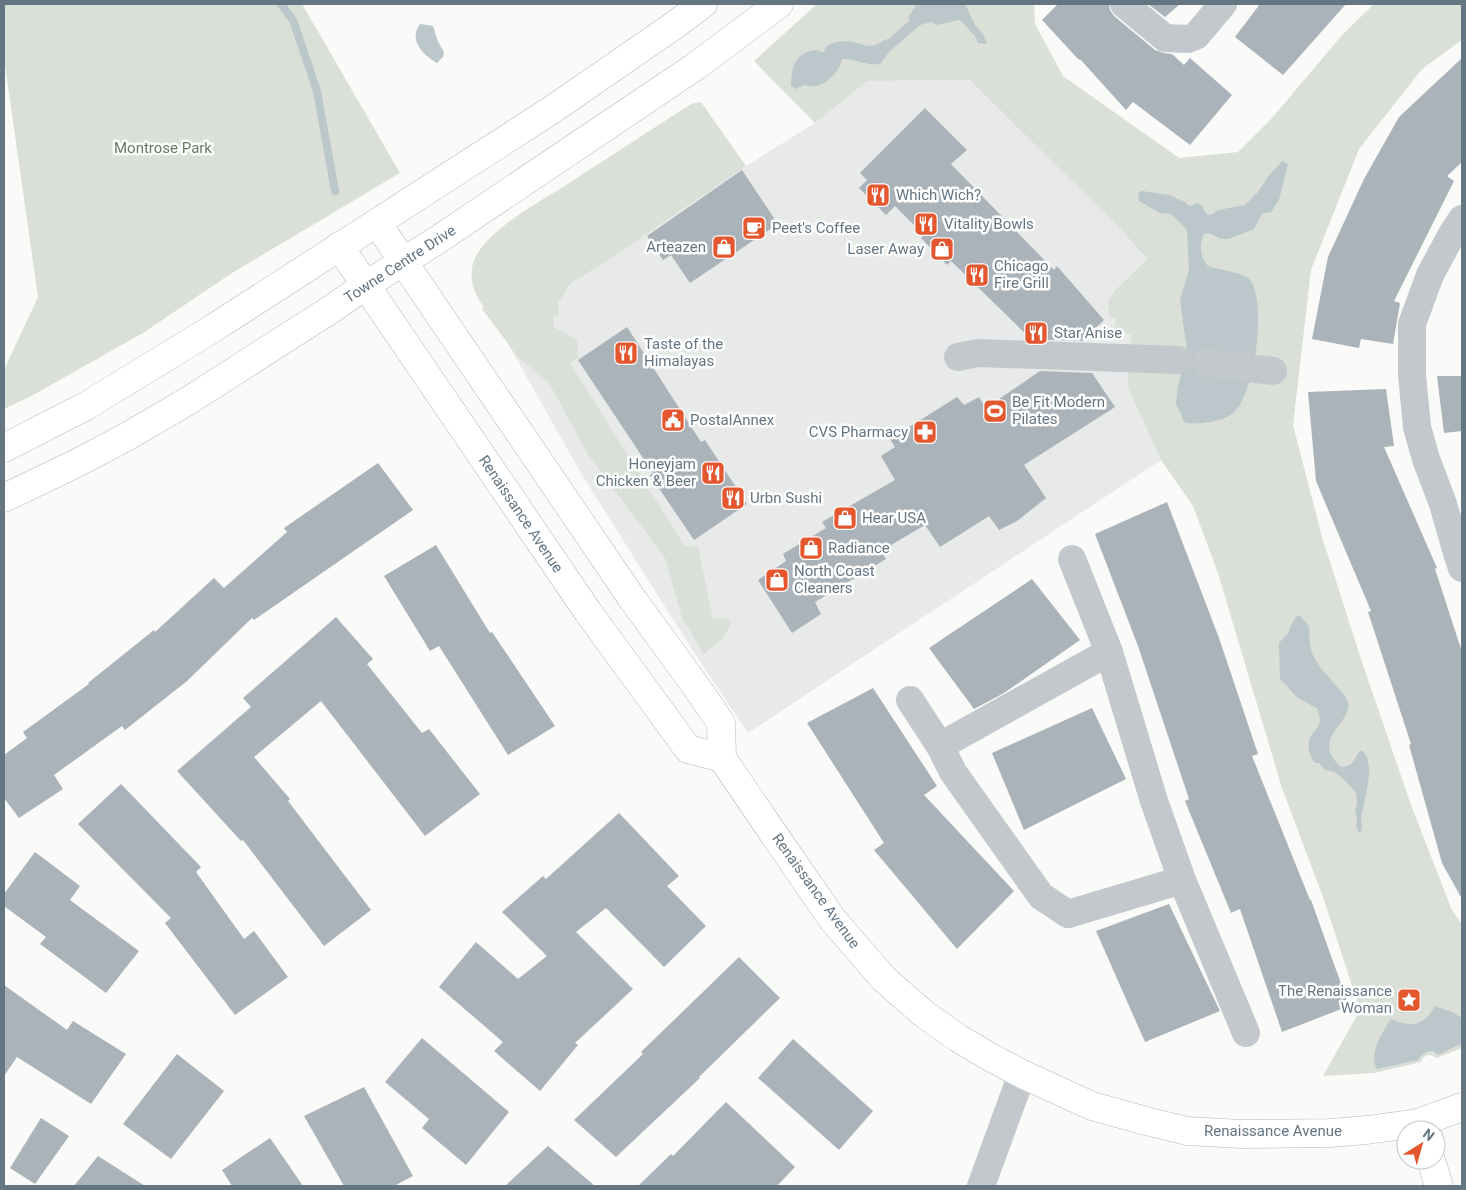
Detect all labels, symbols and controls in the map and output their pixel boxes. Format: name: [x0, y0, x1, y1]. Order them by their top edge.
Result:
park label: Montrose Park: [114, 139, 212, 157]
restaurant icon: Which Wich?: [865, 182, 891, 208]
place label: Which Wich?: [896, 186, 981, 204]
restaurant icon: Vitality Bowls: [913, 211, 939, 237]
cafe icon: Peet's Coffee: [741, 215, 767, 241]
place label: Vitality Bowls: [944, 215, 1034, 233]
place label: Peet's Coffee: [772, 219, 860, 237]
street label: Towne Centre Drive: [341, 221, 459, 307]
shop icon: Arteazen: [711, 234, 737, 260]
shop icon: Laser Away: [929, 236, 955, 262]
place label: Arteazen: [646, 238, 706, 256]
place label: Laser Away: [847, 240, 924, 258]
place label: Chicago Fire Grill: [994, 257, 1049, 292]
restaurant icon: Chicago Fire Grill: [964, 262, 990, 288]
restaurant icon: Star Anise: [1023, 320, 1049, 346]
place label: Star Anise: [1054, 324, 1122, 342]
place label: Taste of the Himalayas: [644, 335, 723, 370]
restaurant icon: Taste of the Himalayas: [613, 340, 639, 366]
place label: Be Fit Modern Pilates: [1012, 393, 1105, 428]
sports icon: Be Fit Modern Pilates: [982, 398, 1008, 424]
public building icon: PostalAnnex: [660, 407, 686, 433]
place label: PostalAnnex: [690, 411, 775, 429]
pharmacy icon: CVS Pharmacy: [912, 419, 938, 445]
place label: CVS Pharmacy: [809, 423, 908, 441]
street label: Renaissance Avenue: [475, 452, 567, 576]
place label: Honeyjam Chicken & Beer: [596, 455, 696, 490]
restaurant icon: Honeyjam Chicken & Beer: [700, 460, 726, 486]
restaurant icon: Urbn Sushi: [720, 485, 746, 511]
place label: Urbn Sushi: [750, 489, 822, 507]
shop icon: Hear USA: [832, 505, 858, 531]
place label: Hear USA: [862, 509, 926, 527]
shop icon: Radiance: [798, 535, 824, 561]
place label: Radiance: [828, 539, 890, 557]
place label: North Coast Cleaners: [794, 562, 875, 597]
shop icon: North Coast Cleaners: [764, 567, 790, 593]
street label: Renaissance Avenue: [768, 830, 864, 952]
place label: The Renaissance Woman: [1278, 982, 1392, 1017]
place icon: The Renaissance Woman: [1396, 987, 1422, 1013]
north arrow: [1396, 1120, 1446, 1170]
street label: Renaissance Avenue: [1204, 1122, 1342, 1140]
text: N: [1420, 1125, 1438, 1144]

